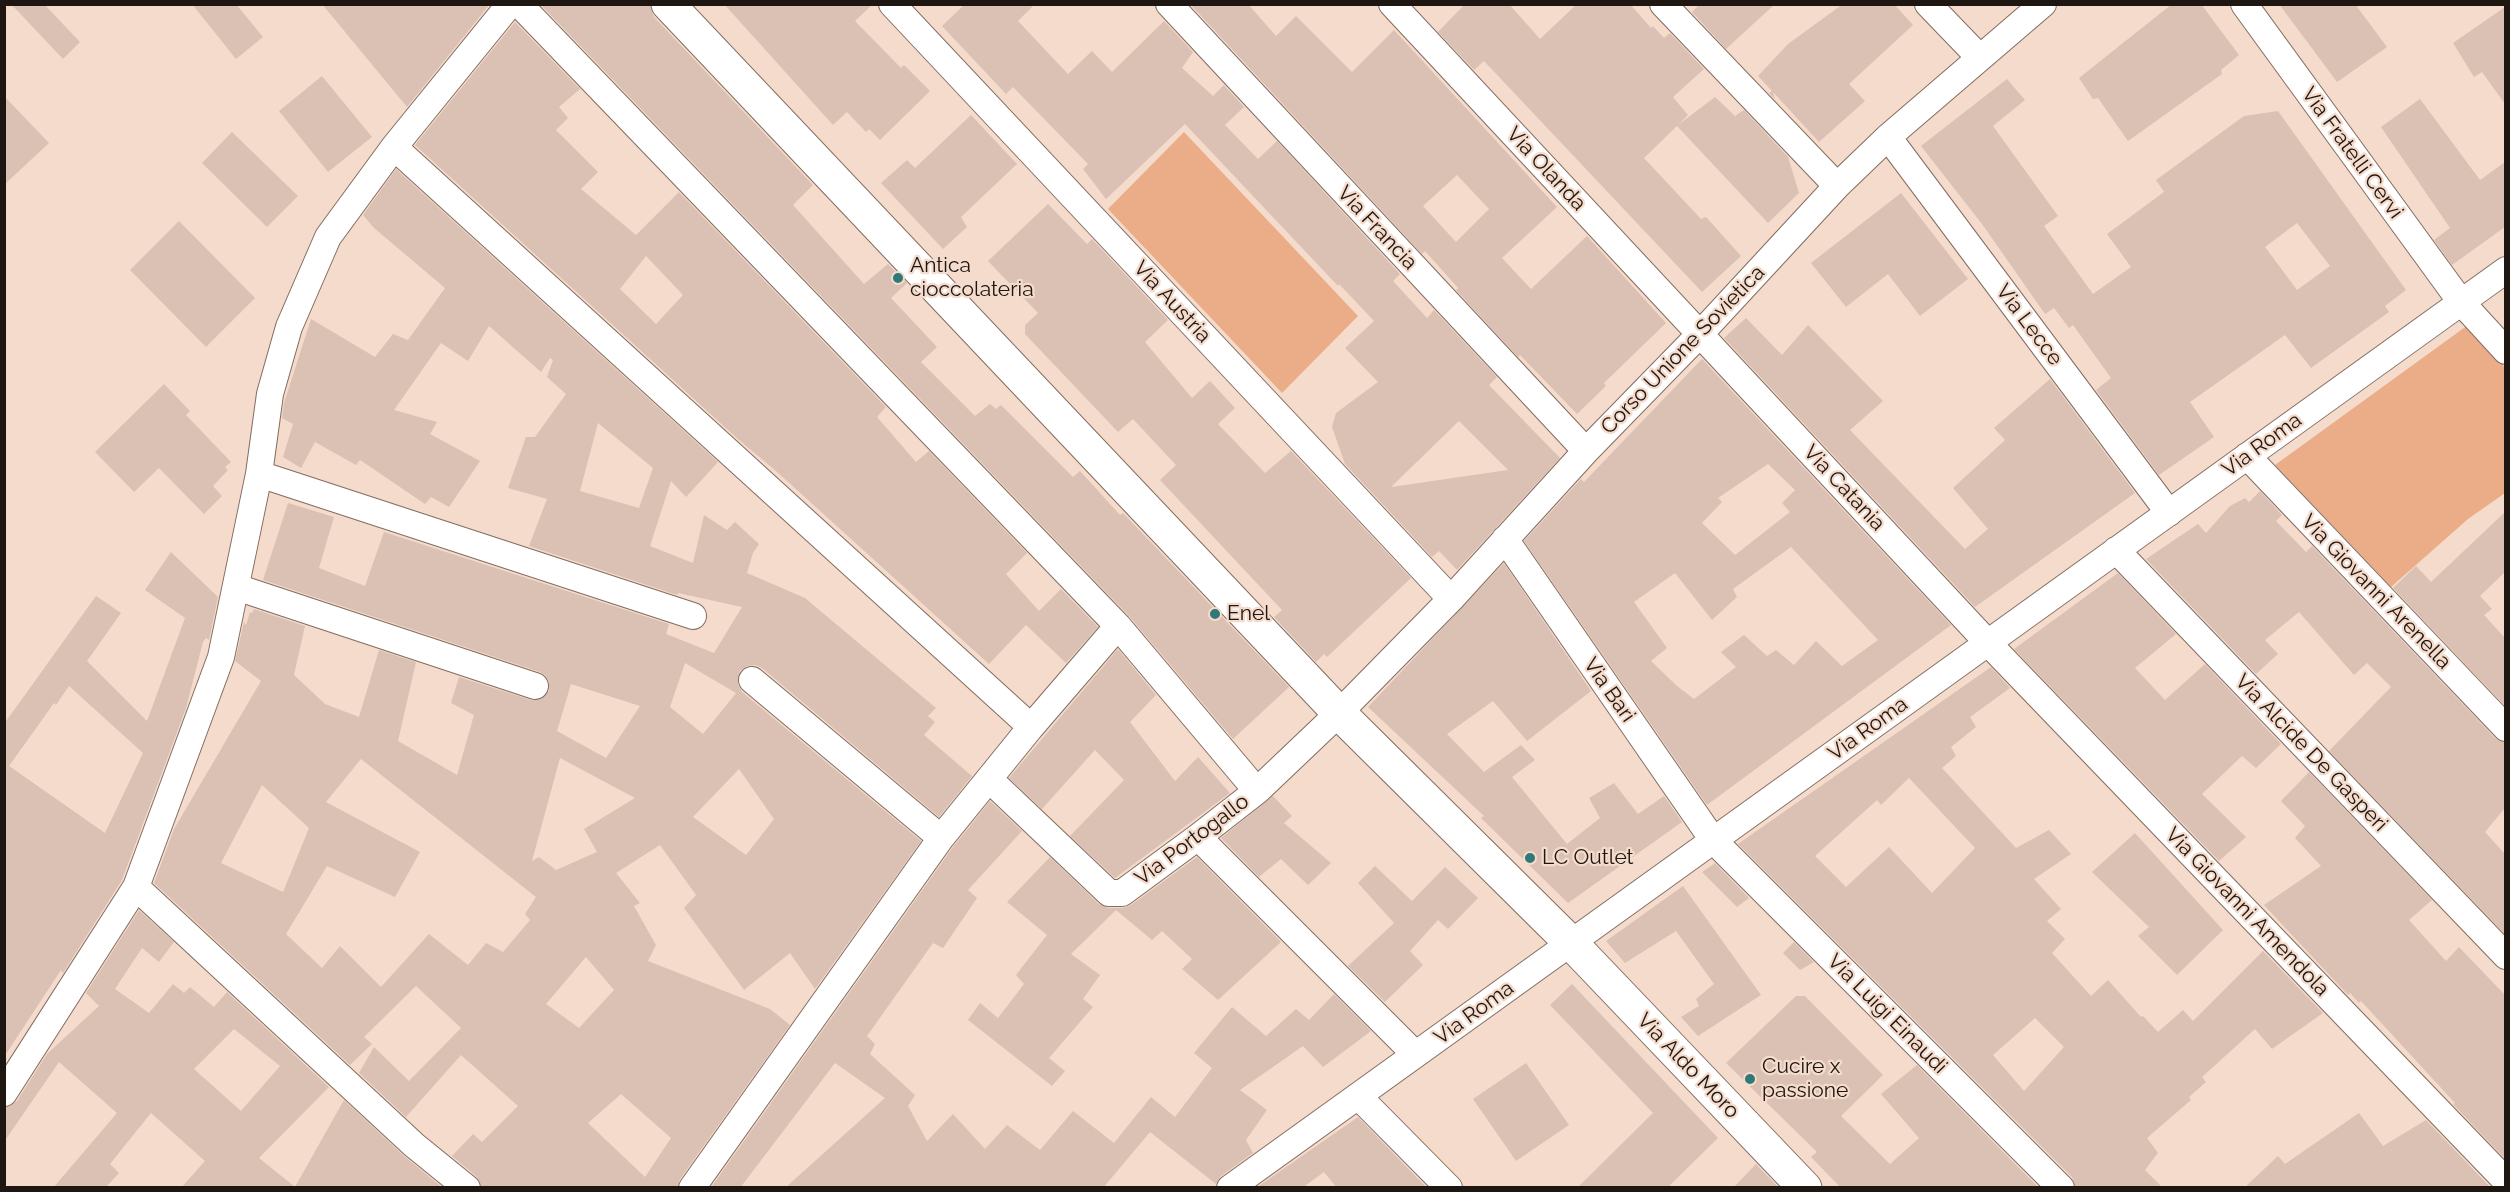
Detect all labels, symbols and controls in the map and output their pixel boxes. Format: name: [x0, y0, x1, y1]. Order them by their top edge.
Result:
street label: Via Fratelli Cervi: [2296, 82, 2408, 224]
street label: Via Olanda: [1501, 122, 1591, 216]
street label: Via Francia: [1332, 181, 1422, 275]
place label: Antica cioccolateria: [910, 253, 1034, 303]
street label: Via Austria: [1128, 256, 1216, 348]
street label: Corso Unione Sovietica: [1596, 260, 1770, 440]
marker: Antica cioccolateria: [891, 271, 905, 285]
street label: Via Lecce: [1990, 279, 2068, 371]
street label: Via Roma: [2217, 408, 2307, 482]
street label: Via Catania: [1798, 440, 1890, 536]
street label: Via Giovanni Arenella: [2296, 509, 2456, 675]
place label: Enel: [1227, 601, 1270, 627]
marker: Enel: [1208, 607, 1222, 621]
street label: Via Bari: [1578, 653, 1640, 727]
street label: Via Alcide De Gasperi: [2229, 669, 2393, 837]
street label: Via Roma: [1823, 692, 1913, 766]
street label: Via Portogallo: [1130, 789, 1254, 891]
street label: Via Giovanni Amendola: [2160, 822, 2334, 1002]
place label: LC Outlet: [1542, 845, 1634, 871]
marker: LC Outlet: [1523, 851, 1537, 865]
street label: Via Luigi Einaudi: [1822, 949, 1952, 1079]
street label: Via Roma: [1429, 976, 1519, 1050]
street label: Via Aldo Moro: [1631, 1008, 1745, 1124]
place label: Cucire x passione: [1762, 1054, 1848, 1104]
marker: Cucire x passione: [1743, 1072, 1757, 1086]

